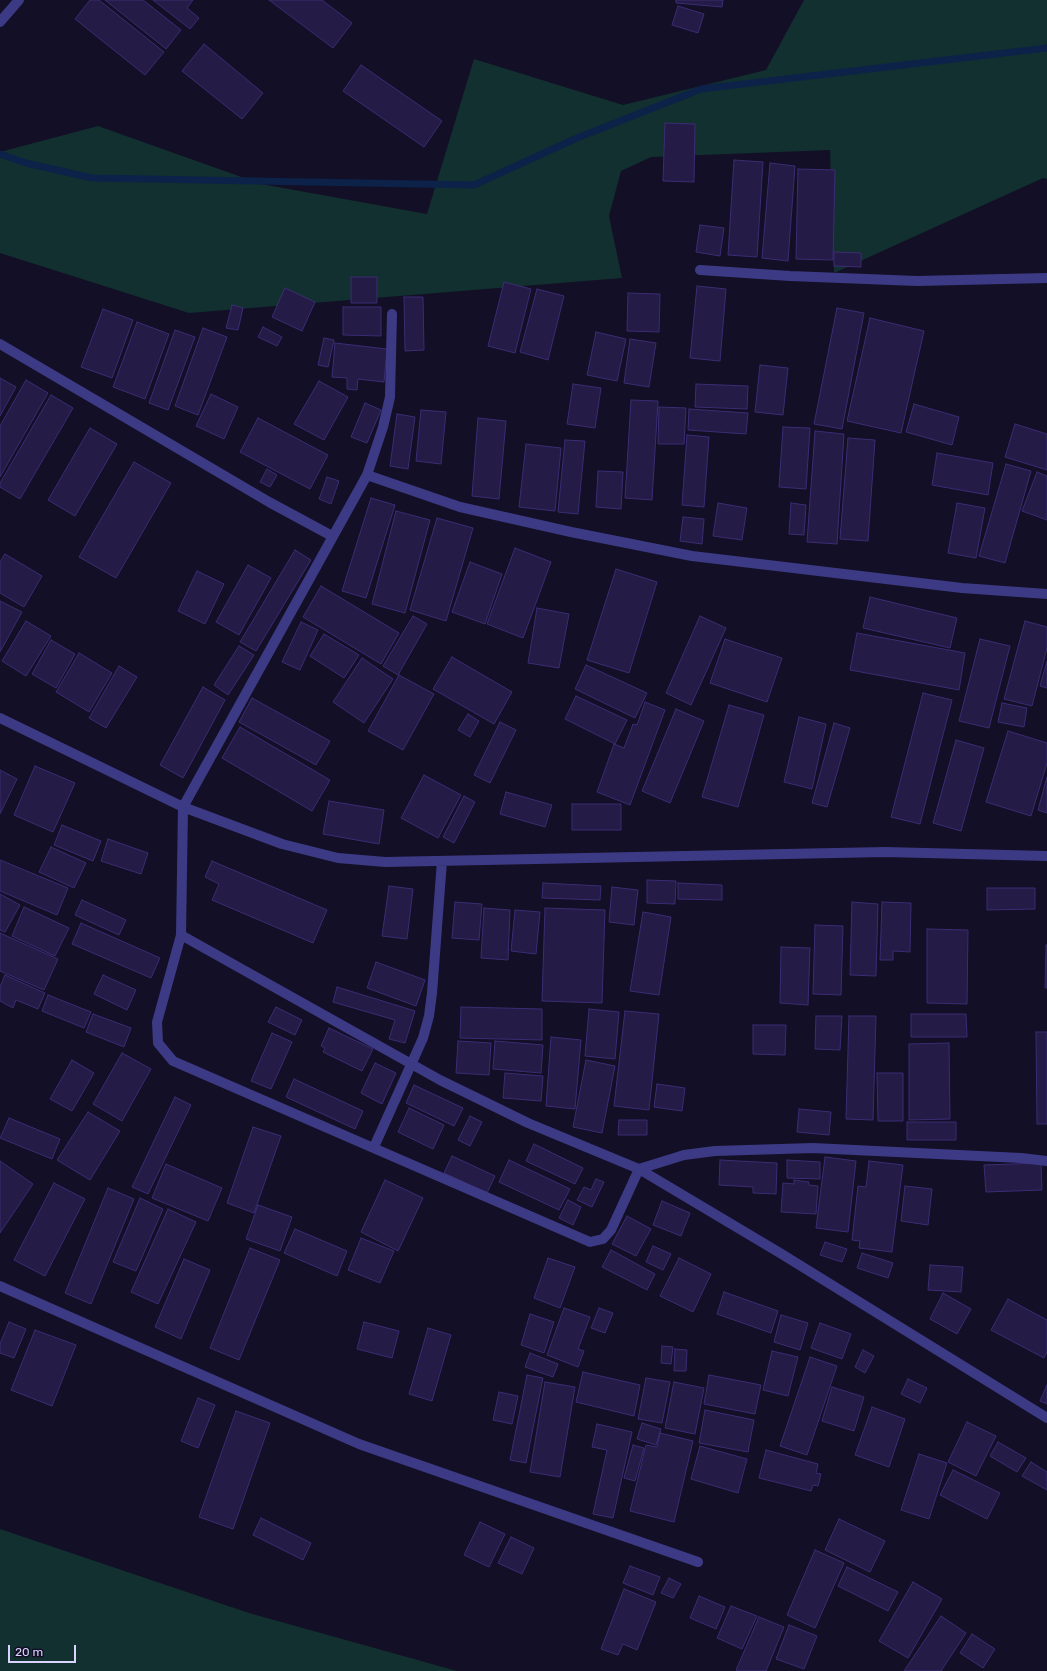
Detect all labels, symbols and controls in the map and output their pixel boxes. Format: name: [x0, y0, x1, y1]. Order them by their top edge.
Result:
scale bar: [10, 1637, 78, 1663]
text: 20 m: [15, 1645, 43, 1659]

